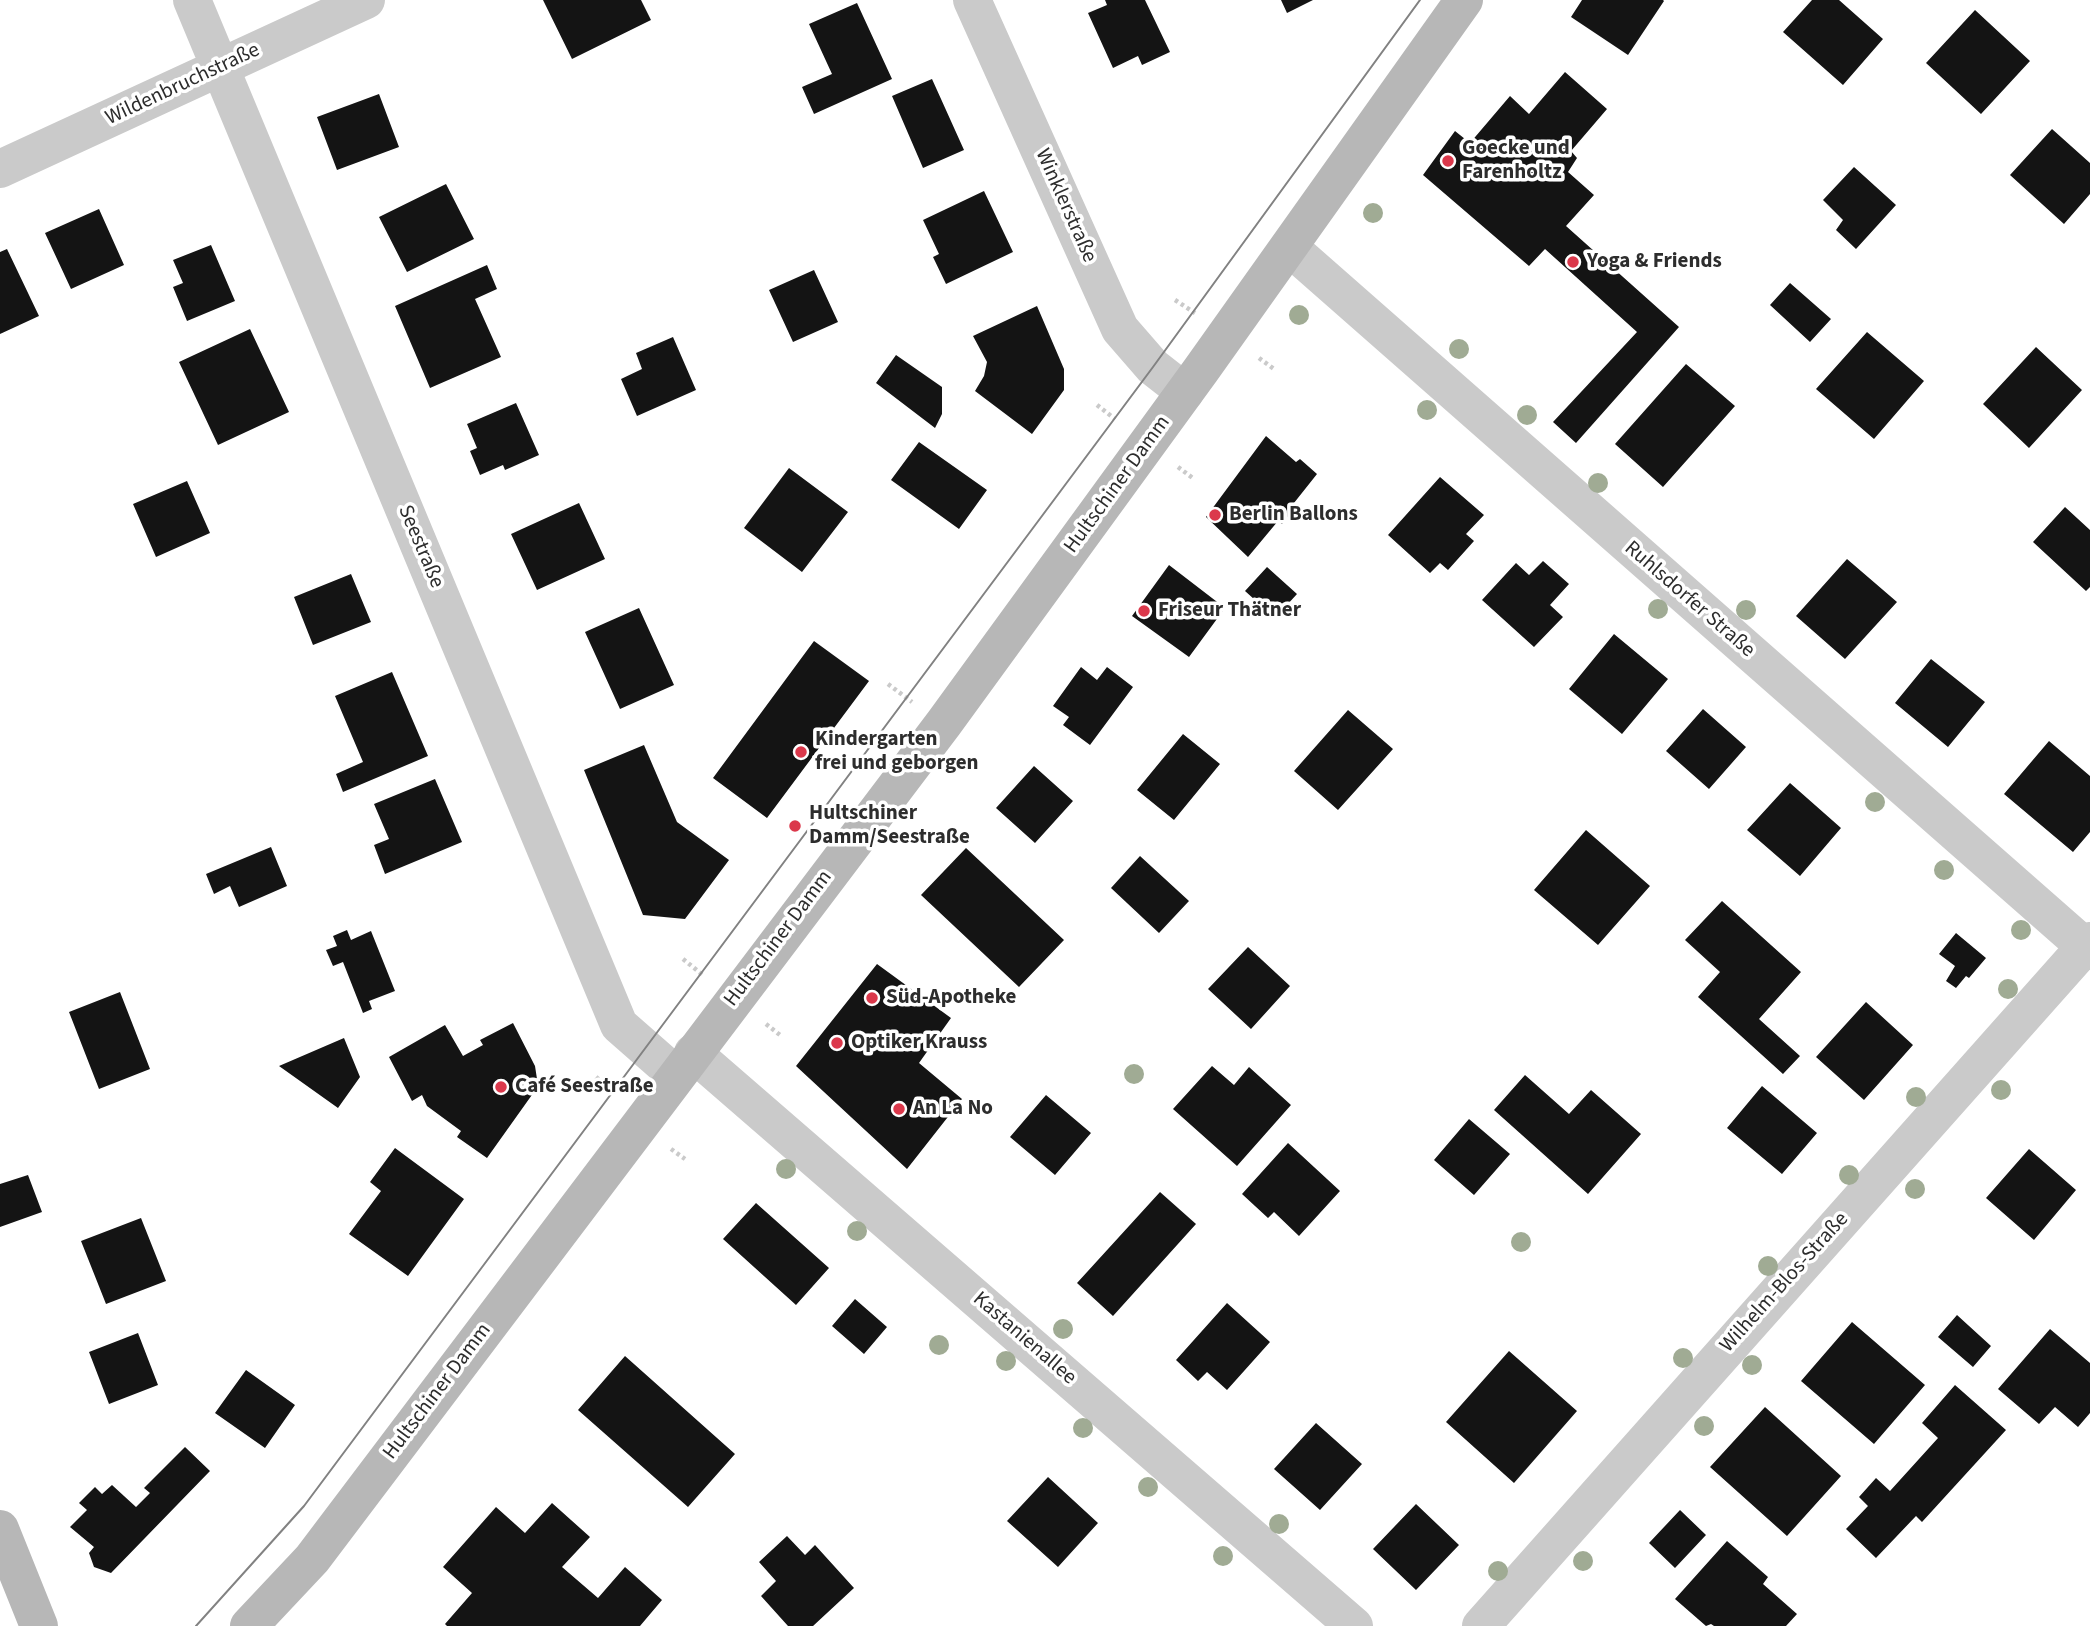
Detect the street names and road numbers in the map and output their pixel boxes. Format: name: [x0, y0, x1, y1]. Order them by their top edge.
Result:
street label: Wildenbruchstraße: [102, 38, 264, 132]
street label: Winklerstraße: [1029, 145, 1101, 267]
street label: Hultschiner Damm: [1060, 411, 1176, 559]
street label: Seestraße: [391, 502, 449, 592]
street label: Ruhlsdorfer Straße: [1619, 536, 1759, 664]
street label: Hultschiner Damm: [720, 866, 838, 1012]
street label: Wilhelm-Blos-Straße: [1715, 1208, 1855, 1358]
street label: Kastanienallee: [967, 1287, 1081, 1391]
street label: Hultschiner Damm: [379, 1319, 497, 1465]

